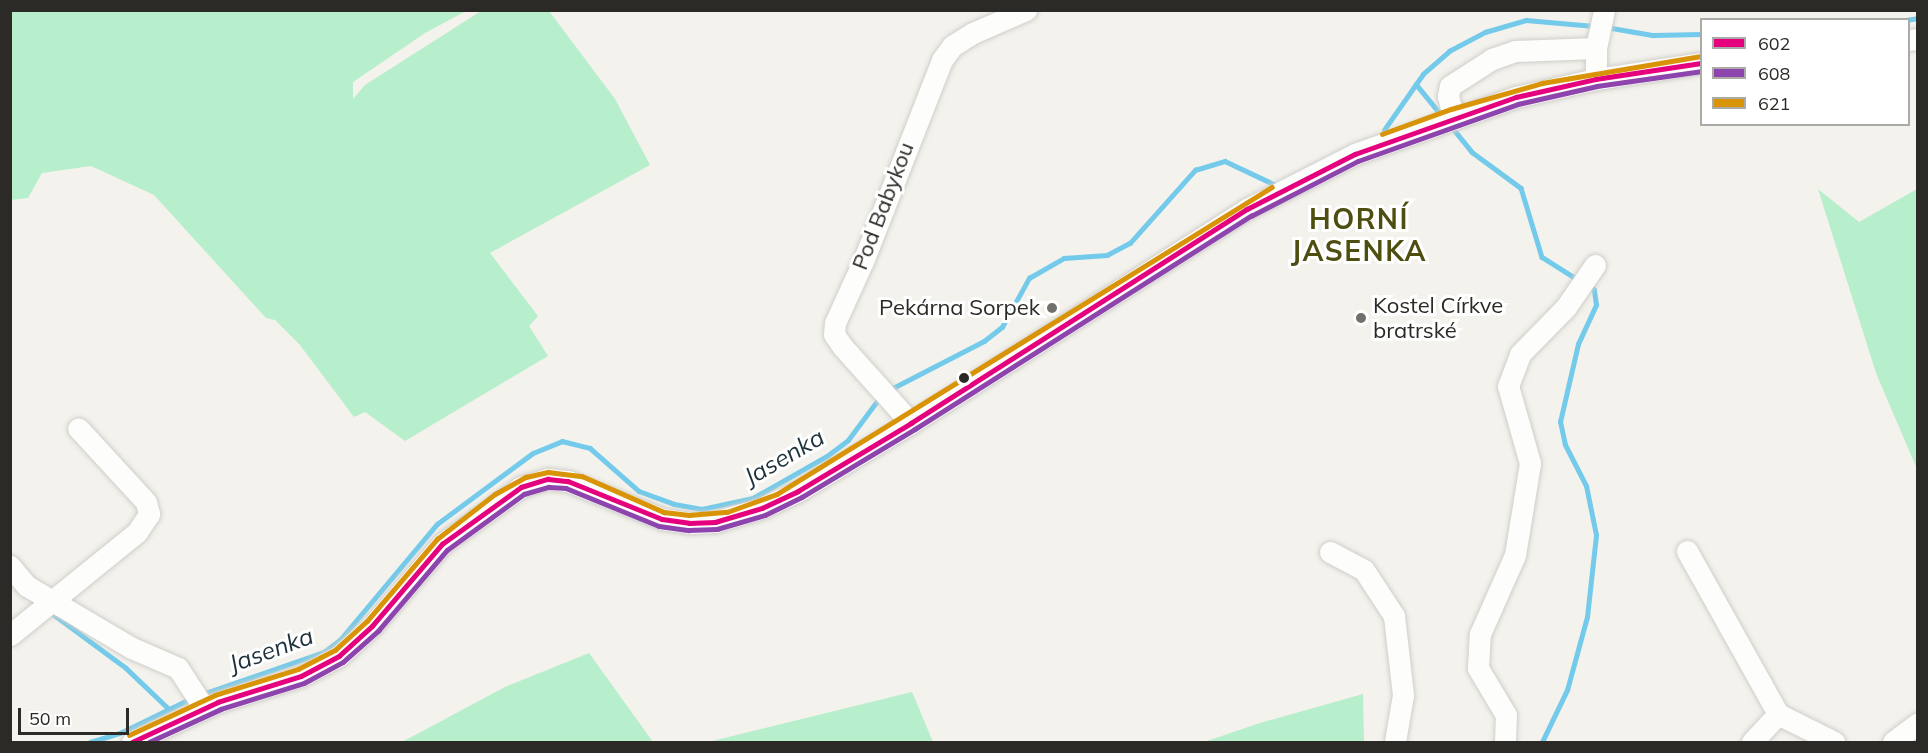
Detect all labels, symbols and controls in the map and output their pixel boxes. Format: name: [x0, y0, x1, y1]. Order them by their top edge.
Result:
legend: [1700, 18, 1910, 126]
text: 602: [1758, 32, 1790, 55]
text: 608: [1758, 62, 1790, 85]
text: 621: [1758, 92, 1790, 115]
street label: Pod Babykou: [847, 138, 919, 274]
district label: HORNÍ JASENKA: [1291, 202, 1427, 268]
place label: Kostel Církve bratrské: [1373, 292, 1503, 344]
place label: Pekárna Sorpek: [879, 295, 1040, 321]
marker: Pekárna Sorpek: [1045, 301, 1059, 315]
marker: Kostel Církve bratrské: [1354, 311, 1368, 325]
unlabelled marker: [958, 372, 970, 384]
water label: Jasenka: [739, 423, 829, 491]
water label: Jasenka: [225, 621, 317, 679]
scale bar: [21, 696, 132, 734]
text: 50 m: [29, 707, 71, 730]

